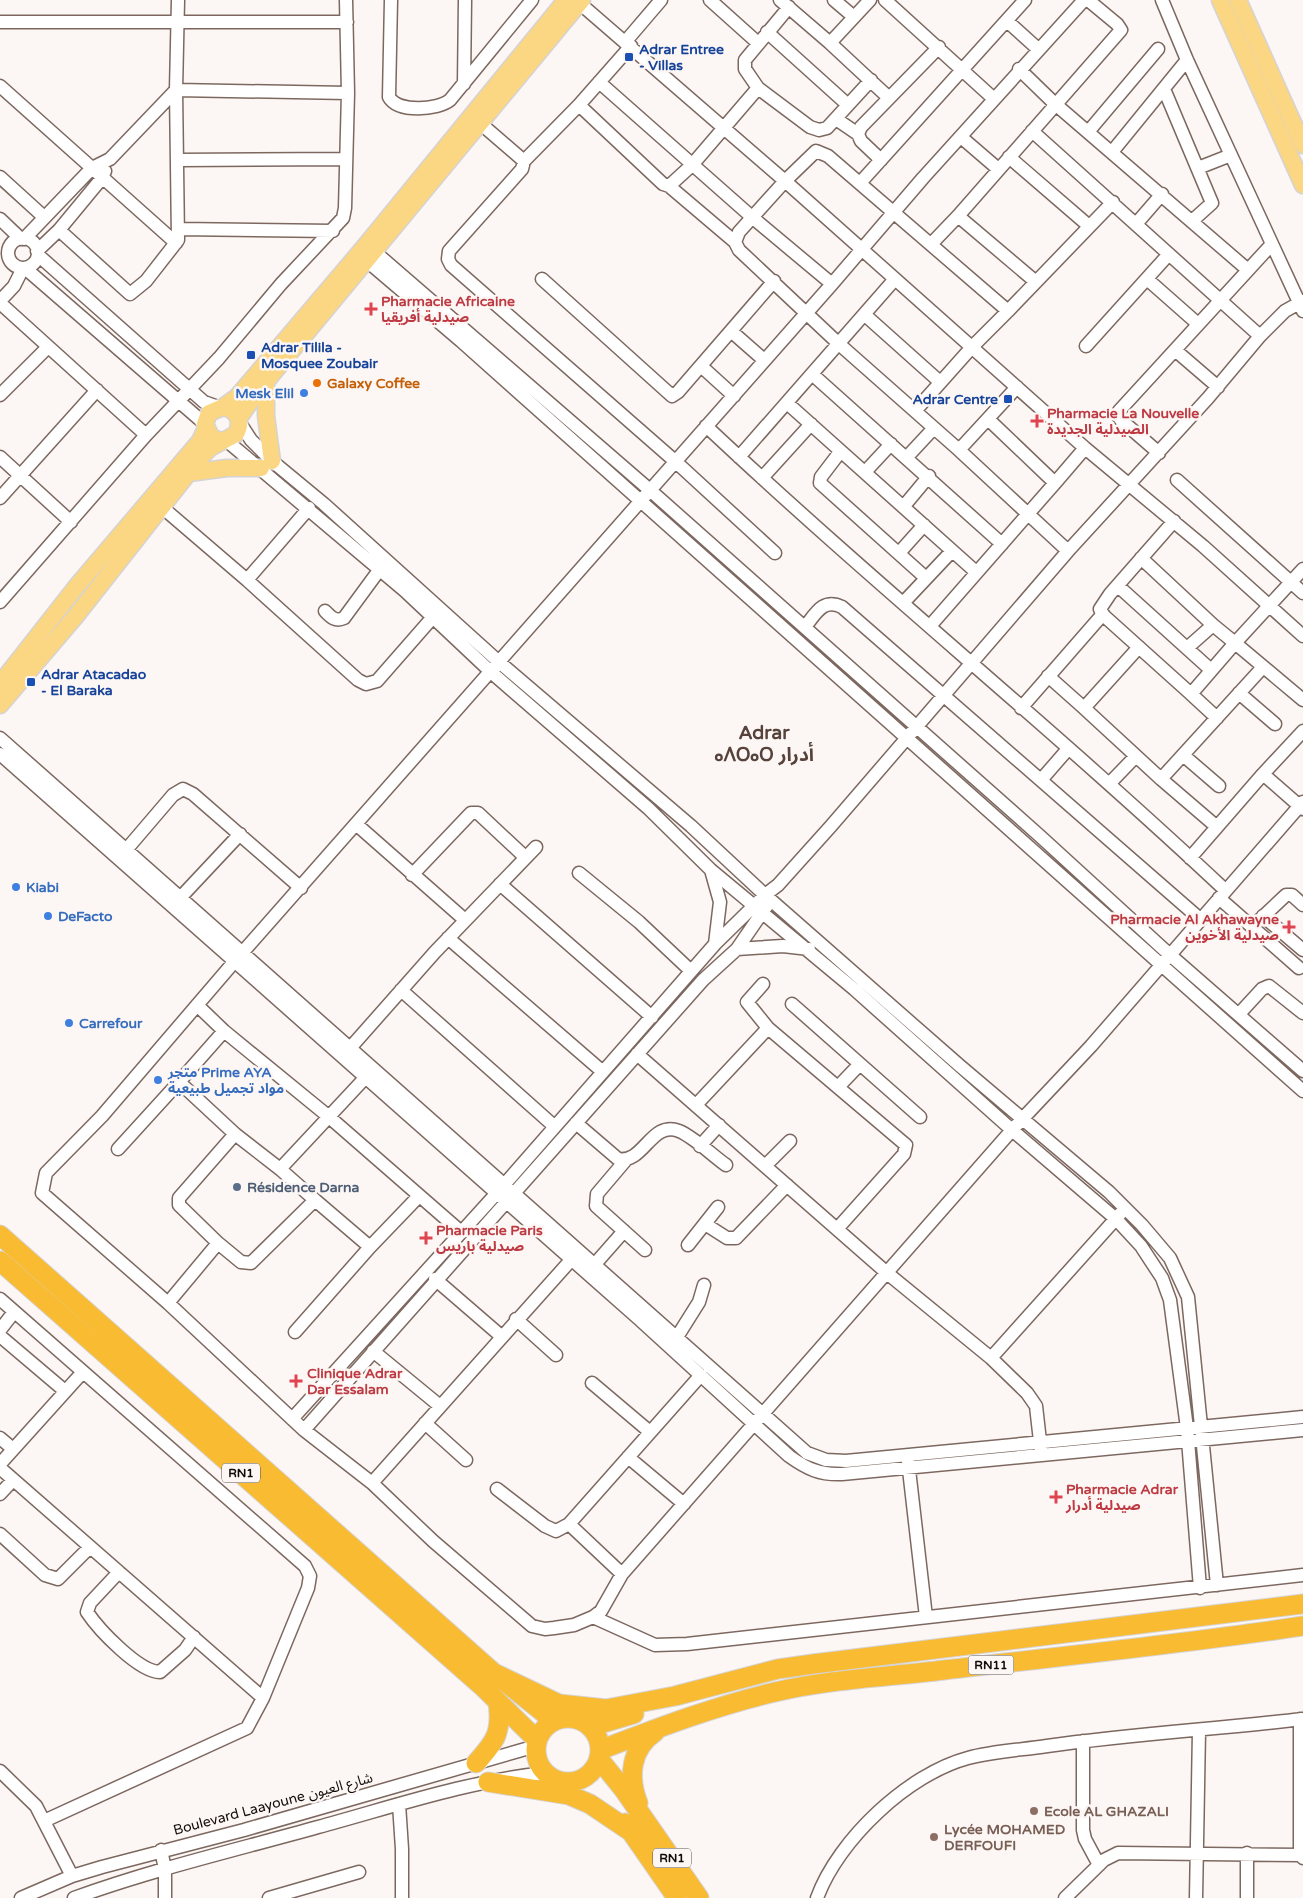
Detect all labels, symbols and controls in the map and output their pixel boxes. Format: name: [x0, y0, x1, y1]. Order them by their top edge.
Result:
place label: Adrar Entree - Villas: [639, 41, 724, 74]
marker: Adrar Entree - Villas: [623, 51, 635, 63]
place label: Pharmacie Africaine صيدلية أفريقيا: [381, 293, 515, 326]
marker: Pharmacie Africaine صيدلية أفريقيا: [365, 303, 377, 315]
place label: Adrar Tilila - Mosquee Zoubair: [261, 339, 379, 372]
marker: Adrar Tilila - Mosquee Zoubair: [245, 349, 257, 361]
place label: Galaxy Coffee: [327, 375, 420, 392]
marker: Galaxy Coffee: [311, 377, 323, 389]
place label: Mesk Elil: [235, 385, 294, 402]
marker: Mesk Elil: [298, 387, 310, 399]
place label: Adrar Centre: [912, 391, 998, 408]
marker: Adrar Centre: [1002, 393, 1014, 405]
place label: Pharmacie La Nouvelle الصيدلية الجديدة: [1047, 405, 1199, 438]
marker: Pharmacie La Nouvelle الصيدلية الجديدة: [1031, 415, 1043, 427]
place label: Adrar Atacadao - El Baraka: [41, 666, 147, 699]
marker: Adrar Atacadao - El Baraka: [25, 676, 37, 688]
district label: Adrar ⴰⴷⵔⴰⵔ أدرار: [714, 722, 814, 766]
place label: Kiabi: [26, 879, 59, 896]
marker: Kiabi: [10, 881, 22, 893]
place label: DeFacto: [58, 908, 113, 925]
marker: DeFacto: [42, 910, 54, 922]
place label: Pharmacie Al Akhawayne صيدلية الأخوين: [1110, 911, 1279, 944]
marker: Pharmacie Al Akhawayne صيدلية الأخوين: [1283, 921, 1295, 933]
place label: Carrefour: [79, 1015, 143, 1032]
marker: Carrefour: [63, 1017, 75, 1029]
place label: متجر Prime AYA مواد تجميل طبيعية: [167, 1064, 284, 1097]
marker: متجر Prime AYA مواد تجميل طبيعية: [152, 1074, 164, 1086]
place label: Résidence Darna: [247, 1179, 359, 1196]
marker: Résidence Darna: [231, 1181, 243, 1193]
place label: Pharmacie Paris صيدلية باريس: [436, 1222, 543, 1255]
marker: Pharmacie Paris صيدلية باريس: [420, 1232, 432, 1244]
place label: Clinique Adrar Dar Essalam: [307, 1365, 403, 1398]
marker: Clinique Adrar Dar Essalam: [289, 1374, 303, 1388]
road number: RN1: [222, 1464, 260, 1482]
place label: Pharmacie Adrar صيدلية أدرار: [1065, 1481, 1179, 1514]
marker: Pharmacie Adrar صيدلية أدرار: [1050, 1491, 1062, 1503]
road number: RN11: [968, 1656, 1014, 1674]
street label: Boulevard Laayoune شارع العيون: [171, 1769, 375, 1841]
place label: Ecole AL GHAZALI: [1044, 1803, 1169, 1820]
marker: Ecole AL GHAZALI: [1028, 1805, 1040, 1817]
place label: Lycée MOHAMED DERFOUFI: [944, 1821, 1066, 1854]
marker: Lycée MOHAMED DERFOUFI: [928, 1831, 940, 1843]
road number: RN1: [653, 1849, 691, 1868]

